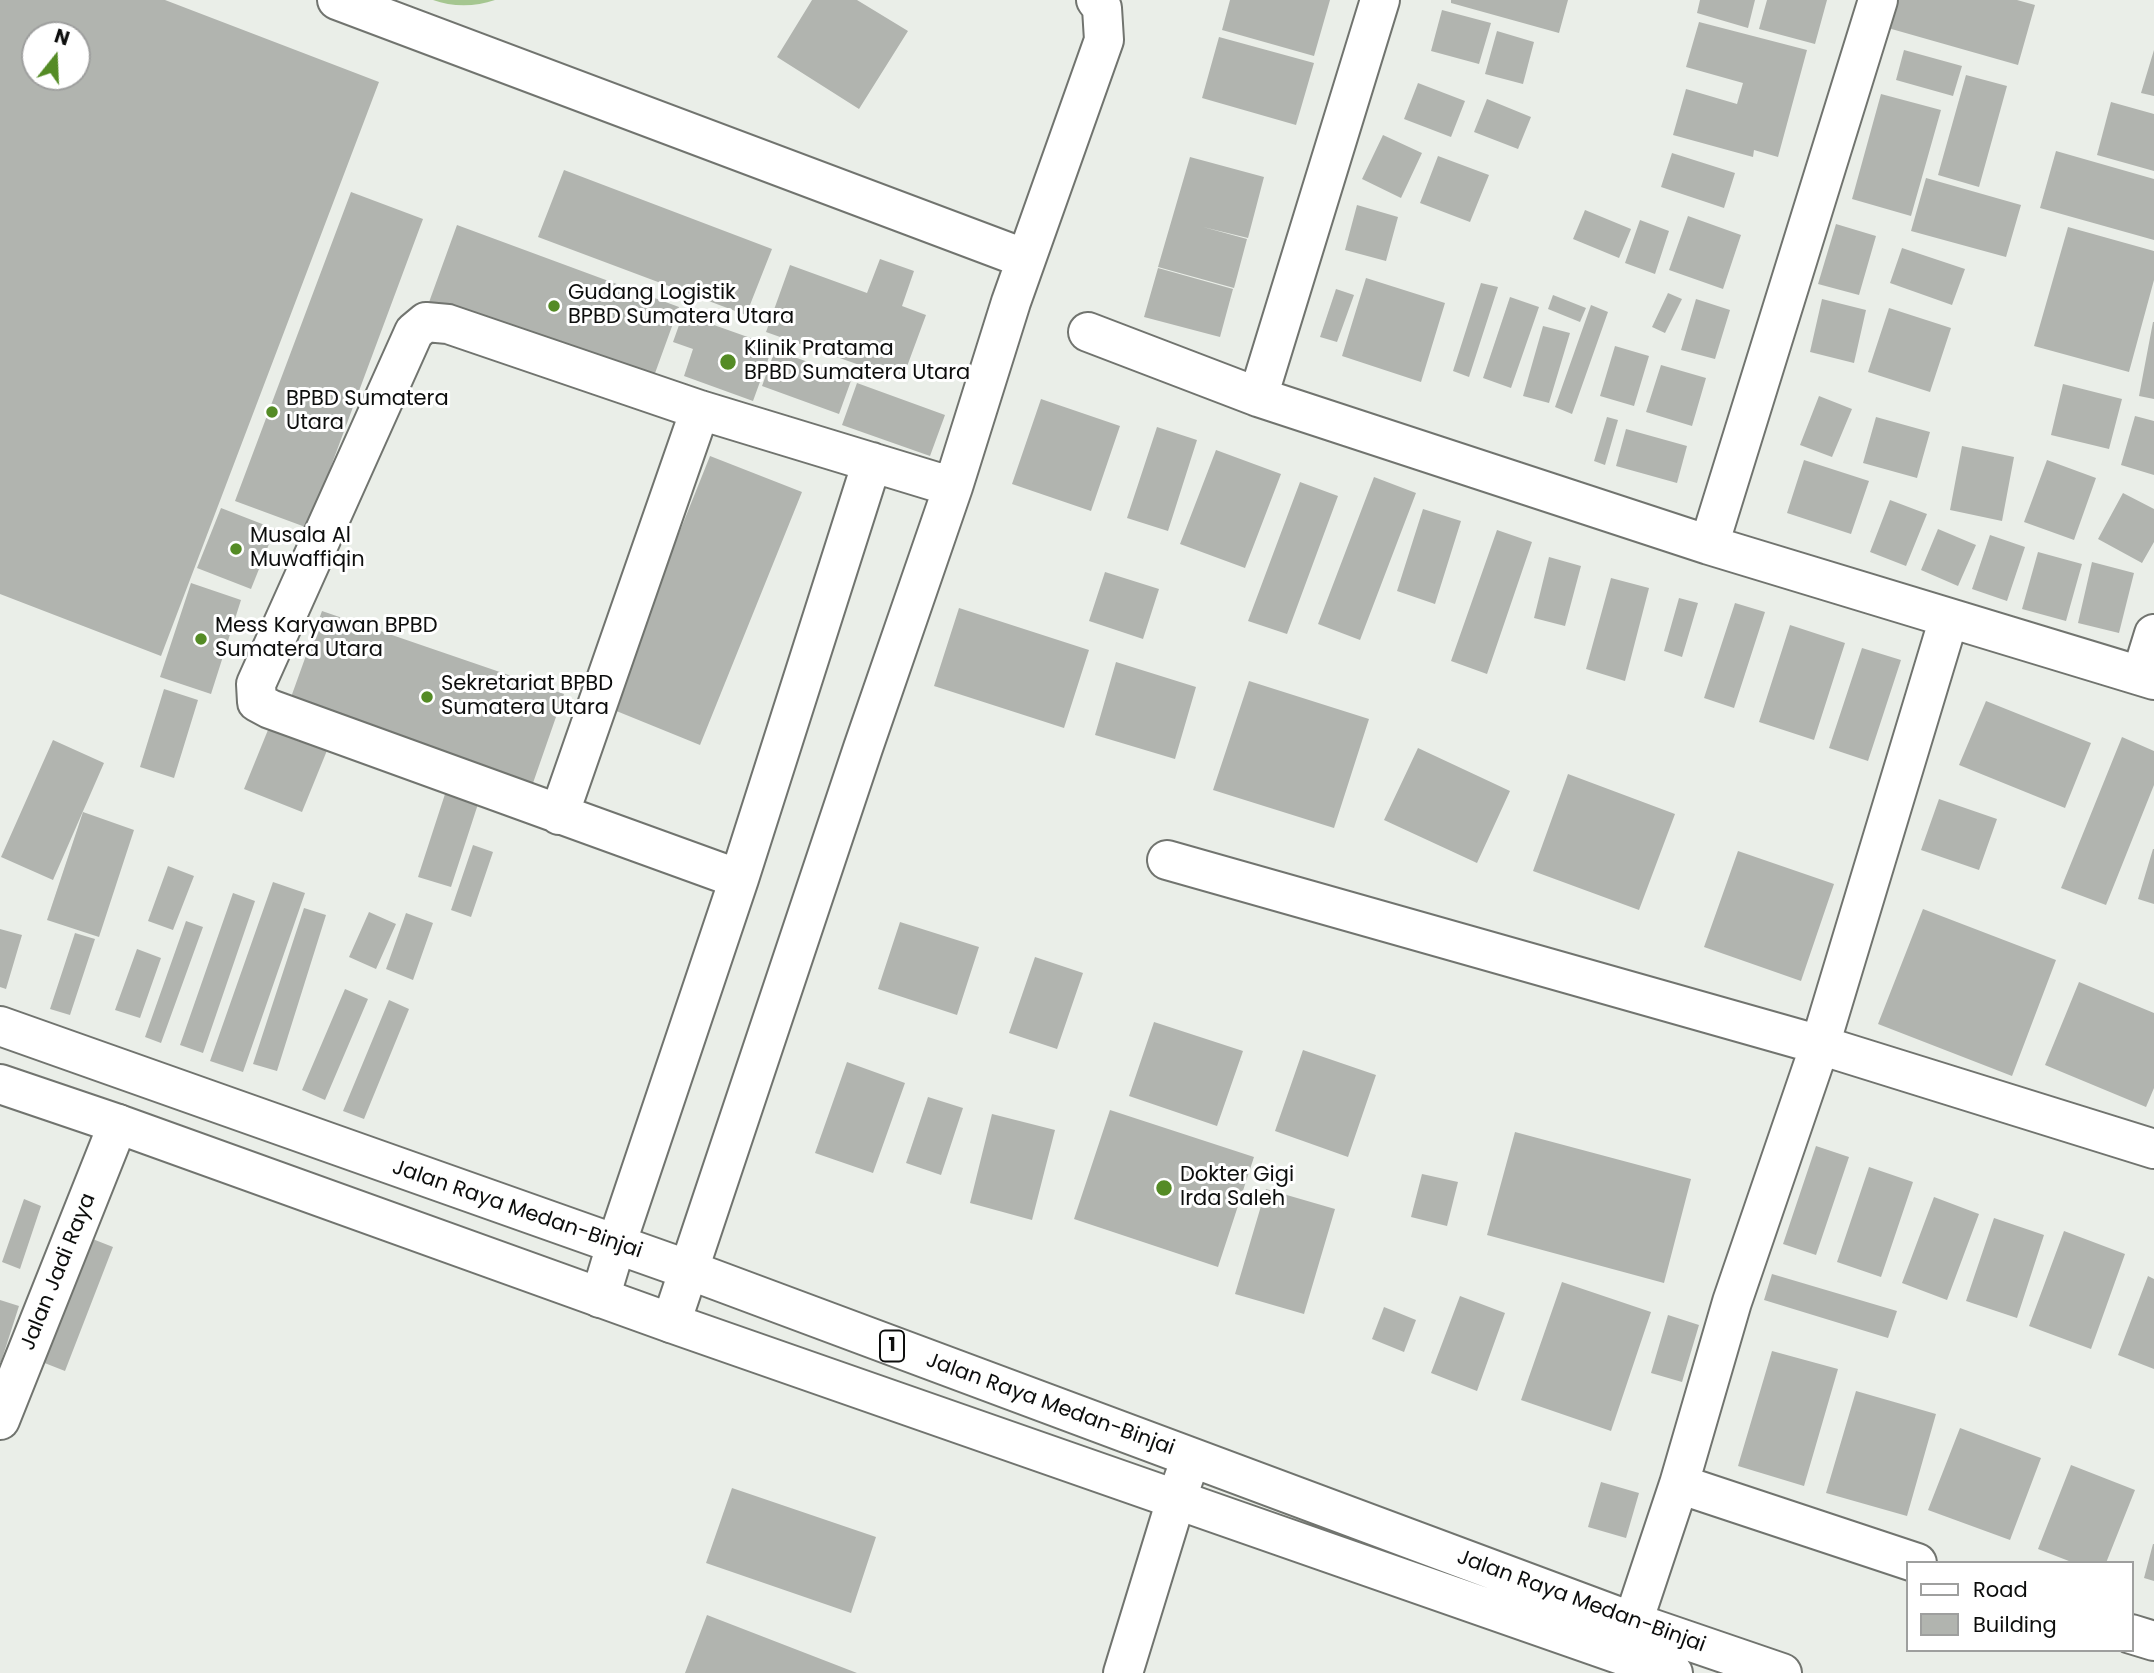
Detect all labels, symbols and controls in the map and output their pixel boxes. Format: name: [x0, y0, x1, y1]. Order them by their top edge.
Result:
north arrow: [21, 21, 91, 91]
text: N: [51, 22, 73, 53]
place label: Gudang Logistik BPBD Sumatera Utara: [568, 281, 794, 331]
marker: Gudang Logistik BPBD Sumatera Utara: [546, 298, 562, 314]
place label: Klinik Pratama BPBD Sumatera Utara: [744, 337, 970, 387]
marker: Klinik Pratama BPBD Sumatera Utara: [718, 352, 738, 372]
place label: BPBD Sumatera Utara: [286, 387, 449, 437]
marker: BPBD Sumatera Utara: [264, 404, 280, 420]
place label: Musala Al Muwaffiqin: [250, 524, 365, 574]
marker: Musala Al Muwaffiqin: [228, 541, 244, 557]
place label: Mess Karyawan BPBD Sumatera Utara: [215, 614, 437, 664]
marker: Mess Karyawan BPBD Sumatera Utara: [193, 631, 209, 647]
place label: Sekretariat BPBD Sumatera Utara: [441, 672, 613, 722]
marker: Sekretariat BPBD Sumatera Utara: [419, 689, 435, 705]
street label: Jalan Raya Medan-Binjai: [389, 1155, 645, 1265]
place label: Dokter Gigi Irda Saleh: [1180, 1163, 1294, 1213]
marker: Dokter Gigi Irda Saleh: [1154, 1178, 1174, 1198]
street label: Jalan Jadi Raya: [16, 1190, 102, 1354]
road number: 1: [880, 1330, 904, 1362]
street label: Jalan Raya Medan-Binjai: [922, 1348, 1178, 1462]
street label: Jalan Raya Medan-Binjai: [1453, 1545, 1709, 1659]
legend: [1906, 1561, 2133, 1652]
text: Road: [1973, 1575, 2028, 1604]
text: Building: [1973, 1610, 2057, 1639]

